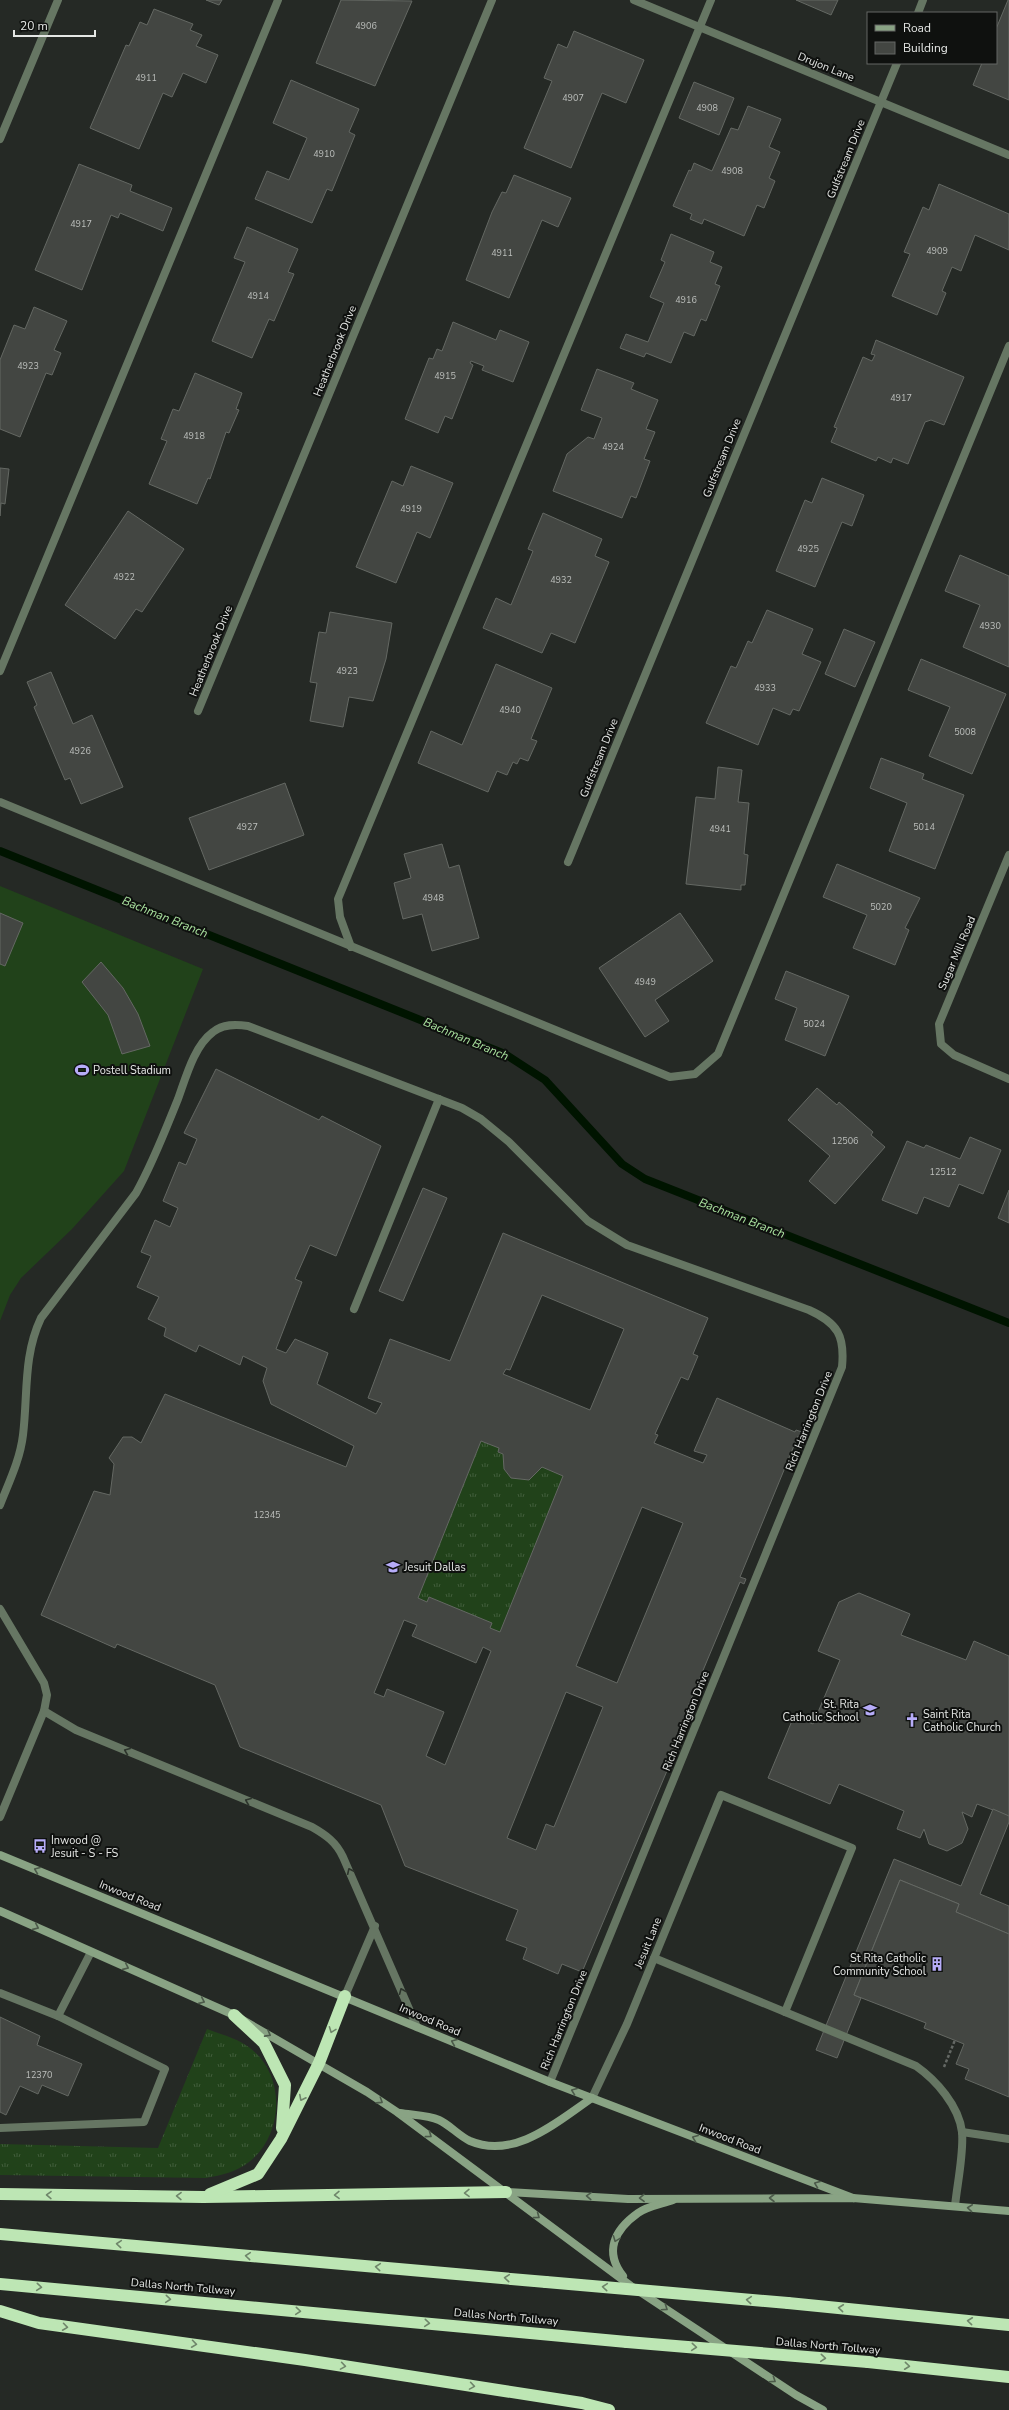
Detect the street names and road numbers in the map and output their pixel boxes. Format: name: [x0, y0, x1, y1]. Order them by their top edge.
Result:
street label: Drujon Lane: [795, 49, 857, 85]
street label: Gulfstream Drive: [823, 117, 869, 201]
street label: Heatherbrook Drive: [310, 303, 360, 399]
street label: Gulfstream Drive: [699, 416, 745, 500]
street label: Heatherbrook Drive: [186, 603, 236, 699]
street label: Gulfstream Drive: [576, 716, 622, 800]
street label: Sugar Mill Road: [935, 914, 979, 992]
street label: Rich Harrington Drive: [782, 1369, 836, 1473]
street label: Rich Harrington Drive: [659, 1669, 713, 1773]
street label: Inwood Road: [97, 1877, 163, 1915]
street label: Jesuit Lane: [631, 1915, 665, 1972]
street label: Rich Harrington Drive: [537, 1968, 591, 2072]
street label: Inwood Road: [397, 2000, 463, 2040]
street label: Inwood Road: [697, 2120, 763, 2158]
street label: Dallas North Tollway: [130, 2275, 236, 2299]
street label: Dallas North Tollway: [453, 2305, 559, 2329]
street label: Dallas North Tollway: [775, 2334, 881, 2358]

